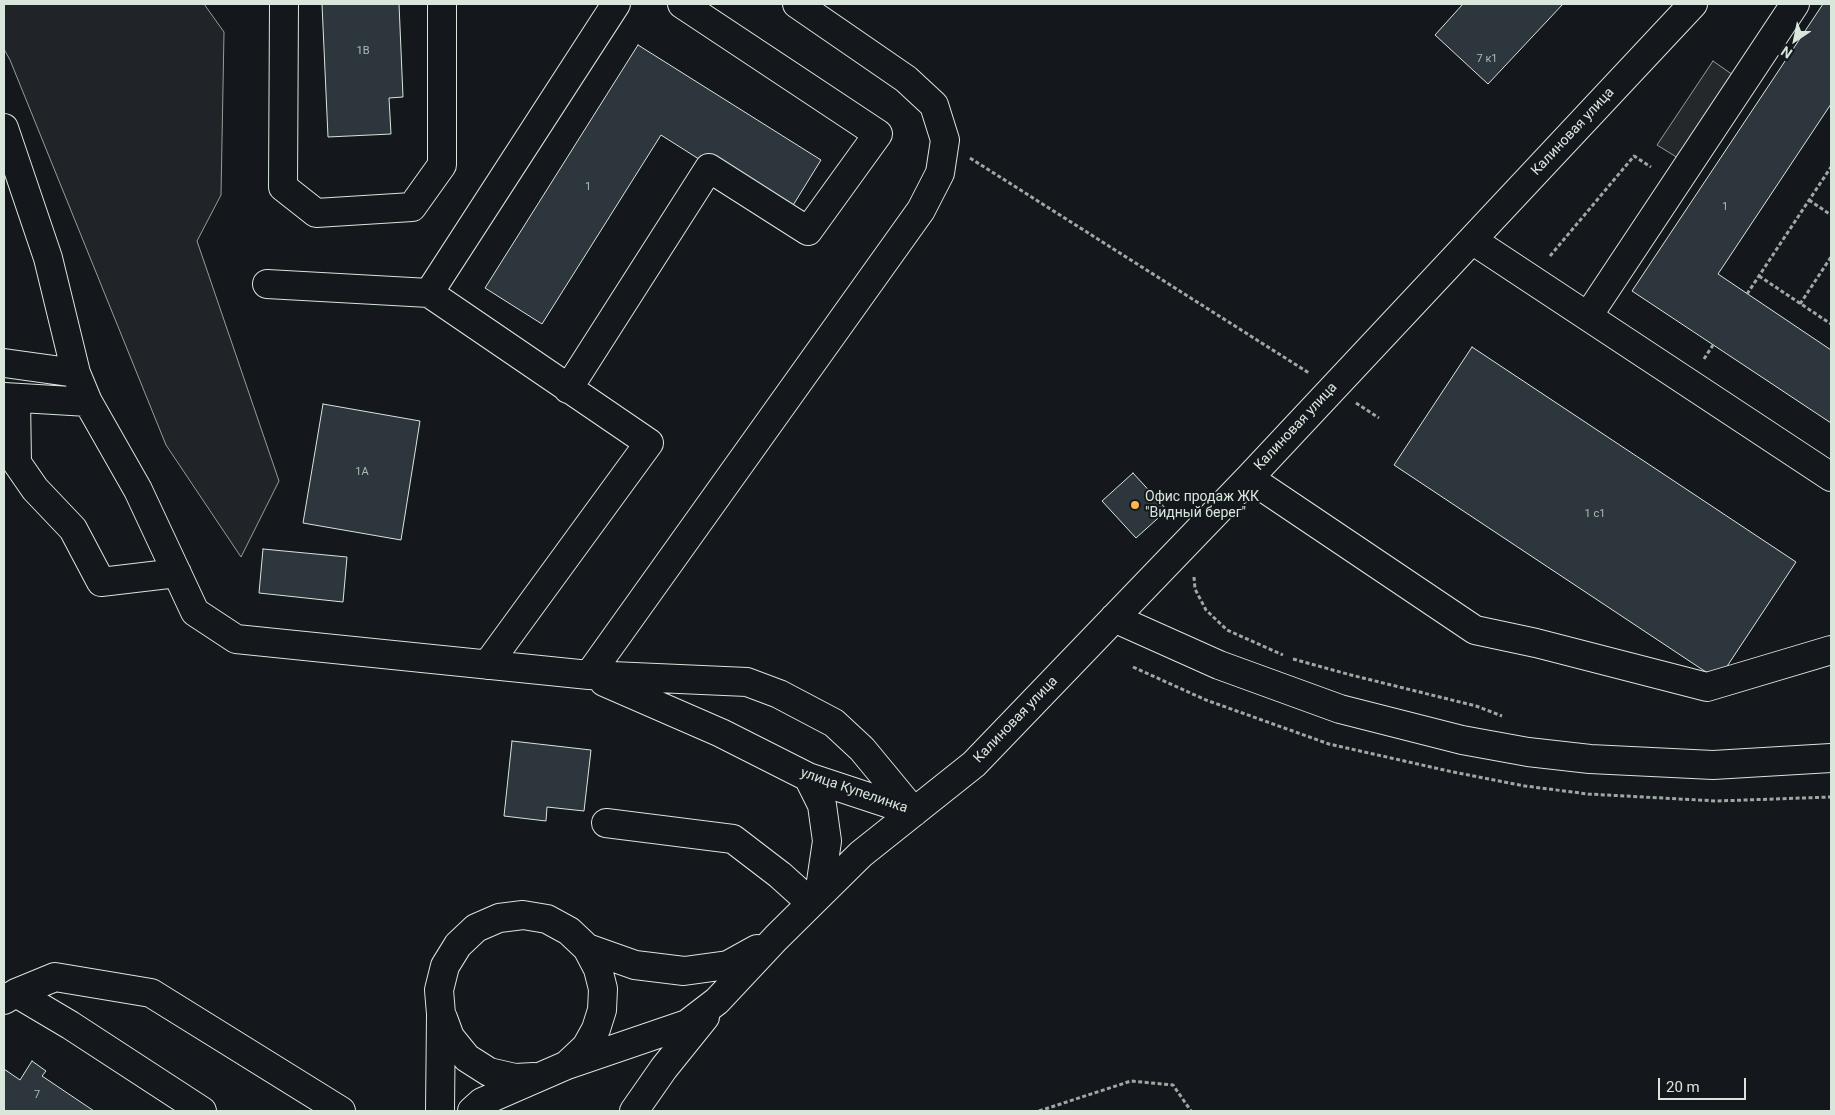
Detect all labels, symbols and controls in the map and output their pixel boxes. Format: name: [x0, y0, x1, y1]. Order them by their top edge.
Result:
north arrow: [1770, 15, 1820, 65]
text: N: [1778, 43, 1795, 62]
house number: 1В: [356, 44, 370, 58]
house number: 7 к1: [1476, 52, 1498, 66]
street label: Калиновая улица: [1528, 85, 1618, 179]
house number: 1: [585, 180, 591, 194]
house number: 1: [1722, 200, 1728, 214]
street label: Калиновая улица: [1251, 380, 1341, 474]
house number: 1А: [355, 465, 369, 479]
place label: Офис продаж ЖК "Видный берег": [1145, 489, 1259, 522]
marker: Офис продаж ЖК "Видный берег": [1129, 499, 1141, 511]
house number: 1 с1: [1585, 507, 1605, 521]
street label: Калиновая улица: [970, 673, 1062, 767]
street label: улица Купелинка: [798, 765, 910, 817]
scale bar: [1660, 1068, 1748, 1100]
text: 20 m: [1666, 1078, 1700, 1096]
house number: 7: [34, 1088, 40, 1102]

